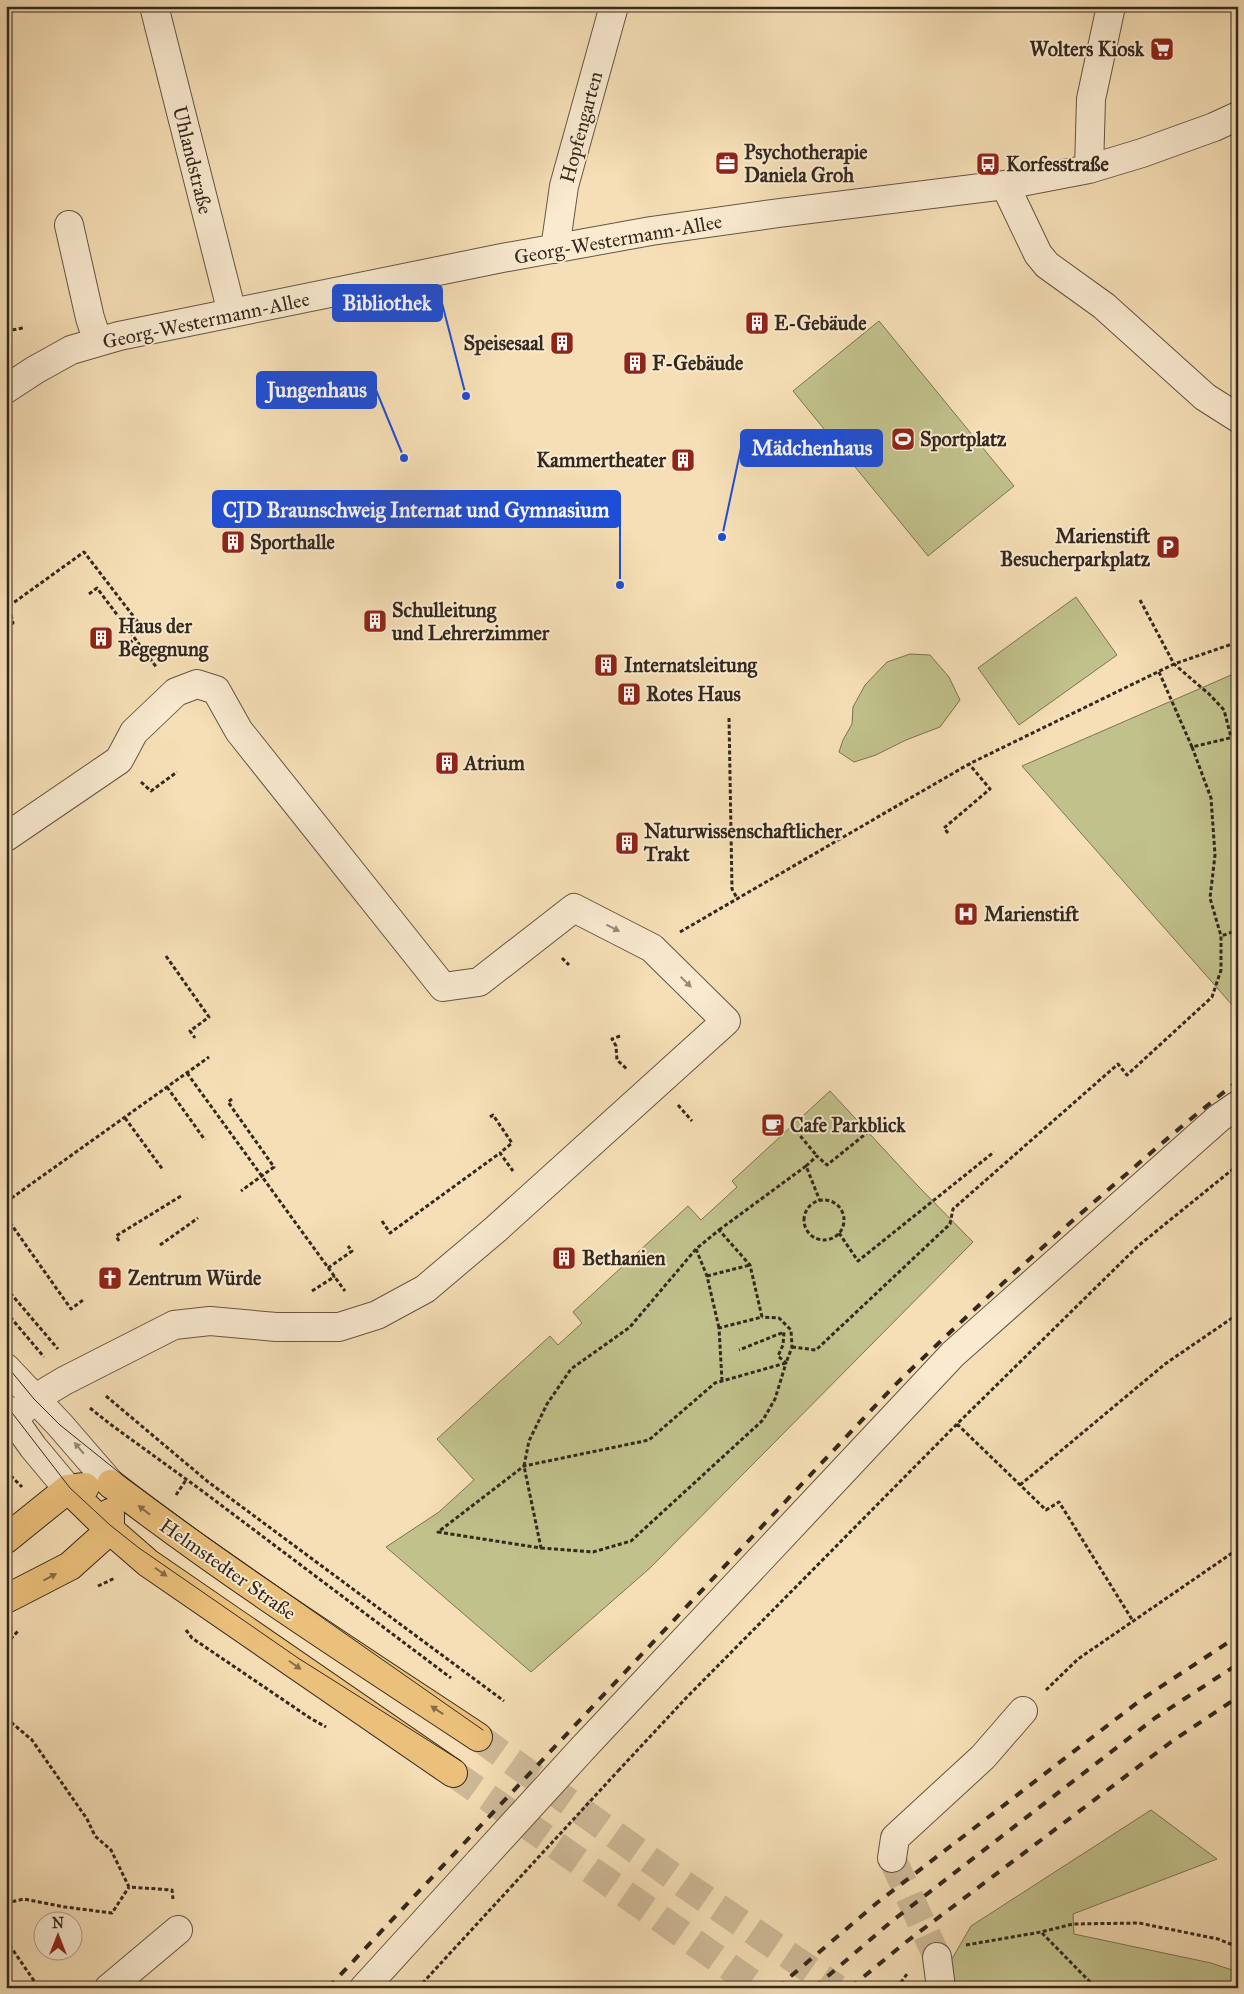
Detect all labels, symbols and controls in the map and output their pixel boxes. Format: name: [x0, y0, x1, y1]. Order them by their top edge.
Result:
supermarket icon: Wolters Kiosk: [1149, 36, 1175, 62]
place label: Wolters Kiosk: [1030, 37, 1145, 61]
street label: Hopfengarten: [555, 68, 608, 186]
street label: Uhlandstraße: [168, 103, 218, 217]
place label: Psychotherapie Daniela Groh: [744, 140, 868, 187]
office icon: Psychotherapie Daniela Groh: [714, 150, 740, 176]
bus stop icon: Korfesstraße: [975, 151, 1001, 177]
place label: Korfesstraße: [1006, 152, 1109, 176]
street label: Georg-Westermann-Allee: [512, 209, 724, 270]
callout: Bibliothek: [333, 285, 442, 321]
street label: Georg-Westermann-Allee: [100, 286, 312, 355]
text: Bibliothek: [342, 290, 433, 316]
building icon: E-Gebäude: [744, 310, 770, 336]
place label: E-Gebäude: [774, 311, 867, 335]
building icon: Speisesaal: [549, 330, 575, 356]
place label: Speisesaal: [463, 331, 545, 356]
building icon: F-Gebäude: [622, 350, 648, 376]
place label: F-Gebäude: [652, 351, 744, 375]
callout: Jungenhaus: [257, 372, 376, 408]
text: Jungenhaus: [264, 377, 367, 404]
sports icon: Sportplatz: [890, 426, 916, 452]
place label: Sportplatz: [920, 427, 1007, 452]
callout: Mädchenhaus: [741, 430, 882, 466]
text: Mädchenhaus: [751, 435, 873, 461]
building icon: Kammertheater: [670, 447, 696, 473]
place label: Kammertheater: [536, 448, 666, 472]
callout: CJD Braunschweig Internat und Gymnasium: [213, 491, 620, 527]
text: CJD Braunschweig Internat und Gymnasium: [223, 497, 610, 524]
place label: Marienstift Besucherparkplatz: [1000, 524, 1151, 572]
building icon: Sporthalle: [220, 529, 246, 555]
place label: Sporthalle: [250, 530, 336, 555]
parking icon: Marienstift Besucherparkplatz: [1155, 534, 1181, 560]
place label: Schulleitung und Lehrerzimmer: [391, 598, 550, 645]
building icon: Schulleitung und Lehrerzimmer: [362, 608, 388, 634]
place label: Haus der Begegnung: [118, 614, 209, 662]
building icon: Haus der Begegnung: [88, 625, 114, 651]
building icon: Internatsleitung: [593, 652, 619, 678]
place label: Internatsleitung: [624, 653, 757, 678]
building icon: Rotes Haus: [616, 681, 642, 707]
place label: Rotes Haus: [646, 682, 742, 706]
building icon: Atrium: [434, 750, 460, 776]
place label: Atrium: [462, 751, 525, 775]
place label: Naturwissenschaftlicher Trakt: [643, 819, 842, 866]
building icon: Naturwissenschaftlicher Trakt: [614, 830, 640, 856]
hospital icon: Marienstift: [953, 901, 979, 927]
place label: Marienstift: [984, 902, 1080, 926]
one-way arrow: [605, 924, 620, 932]
one-way arrow: [680, 976, 692, 988]
cafe icon: Cafe Parkblick: [760, 1112, 786, 1138]
place label: Cafe Parkblick: [790, 1113, 906, 1137]
building icon: Bethanien: [551, 1245, 577, 1271]
place label: Bethanien: [582, 1246, 666, 1270]
church icon: Zentrum Würde: [97, 1265, 123, 1291]
place label: Zentrum Würde: [128, 1266, 262, 1290]
one-way arrow: [73, 1441, 84, 1454]
one-way arrow: [137, 1505, 151, 1515]
street label: Helmstedter Straße: [155, 1513, 301, 1625]
one-way arrow: [154, 1567, 168, 1577]
one-way arrow: [43, 1573, 57, 1581]
one-way arrow: [288, 1660, 302, 1669]
one-way arrow: [431, 1705, 444, 1715]
north arrow: [32, 1912, 82, 1962]
text: N: [52, 1915, 64, 1932]

